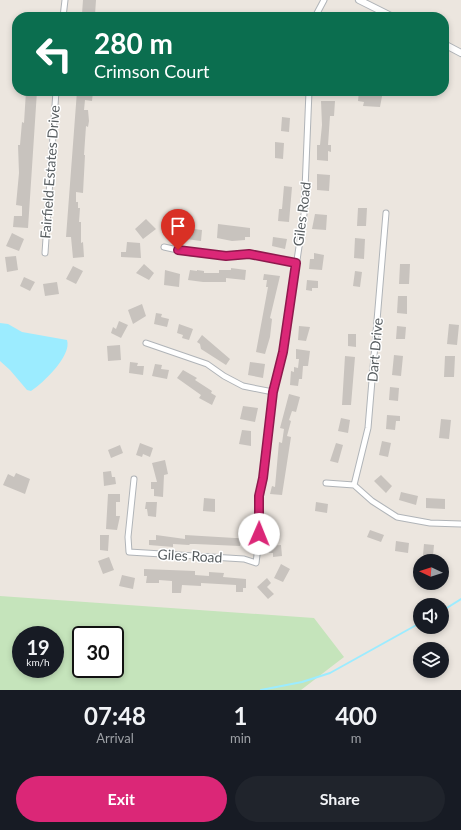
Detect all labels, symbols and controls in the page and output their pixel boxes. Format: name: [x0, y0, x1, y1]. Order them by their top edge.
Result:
text: 280 m: [94, 26, 173, 60]
icon: left: [28, 28, 80, 80]
text: Crimson Court: [94, 60, 209, 82]
street label: Fairfield Estates Drive: [36, 105, 63, 239]
street label: Giles Road: [289, 181, 314, 247]
pin: [161, 209, 195, 250]
icon: arrive: [167, 215, 189, 237]
street label: Dart Drive: [363, 317, 386, 383]
position arrow: [238, 513, 280, 555]
street label: Giles Road: [157, 545, 223, 566]
north arrow: [413, 554, 449, 590]
map controls: [413, 554, 449, 678]
button: sound: [413, 598, 449, 634]
speed limit sign: 30: [72, 626, 124, 678]
text: 19: [26, 635, 50, 659]
button: layers: [413, 642, 449, 678]
text: km/h: [26, 656, 50, 668]
text: 07:48: [84, 701, 146, 730]
text: 1: [234, 701, 248, 730]
text: 400: [335, 701, 377, 730]
text: Arrival: [96, 730, 134, 746]
text: min: [230, 730, 251, 746]
text: m: [351, 730, 361, 746]
button: Exit: [16, 776, 227, 822]
button: Share: [235, 776, 445, 822]

